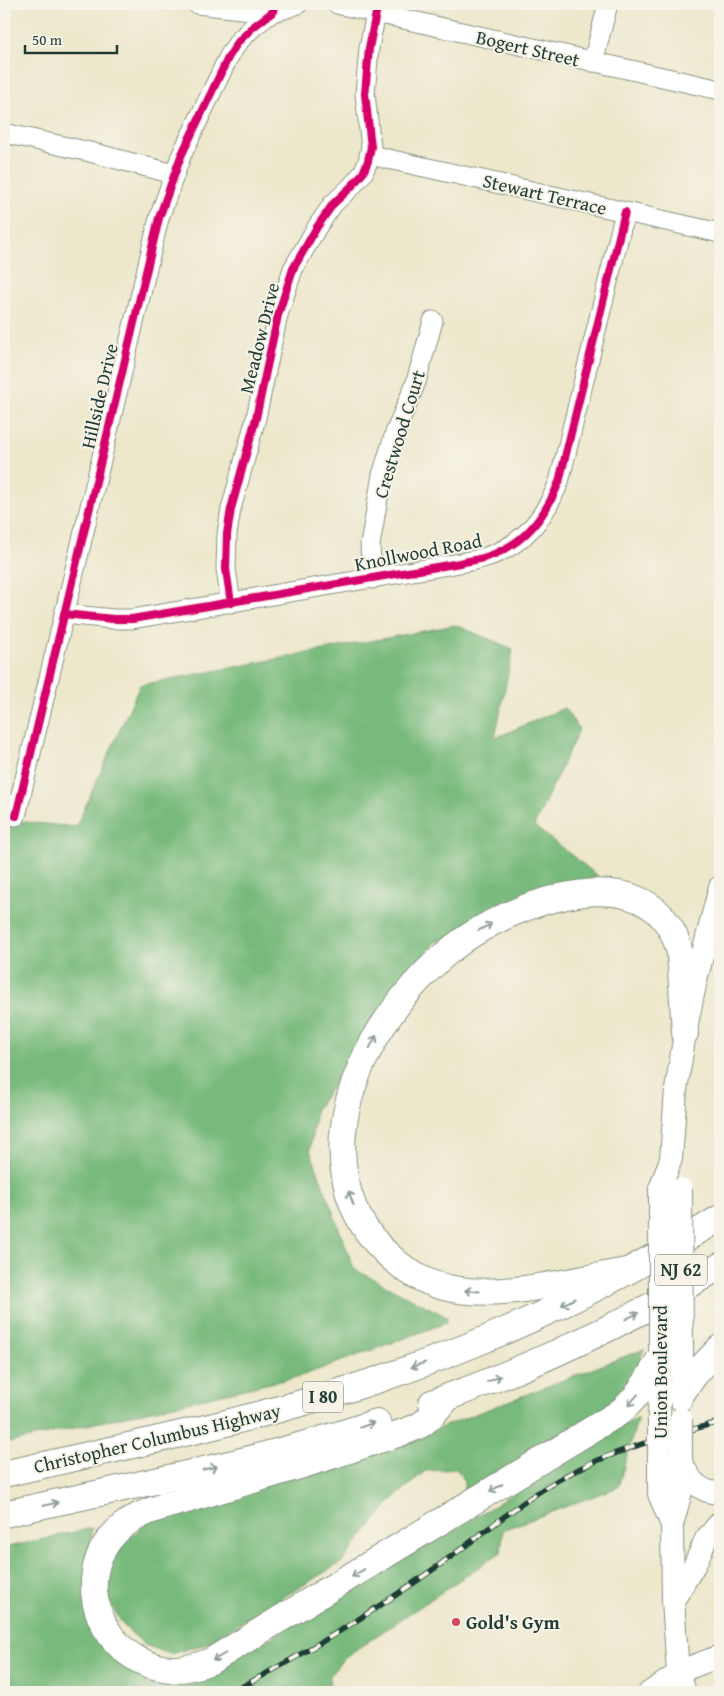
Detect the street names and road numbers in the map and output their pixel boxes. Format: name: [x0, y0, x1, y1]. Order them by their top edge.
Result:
street label: Bogert Street: [473, 22, 583, 74]
street label: Stewart Terrace: [480, 166, 610, 222]
street label: Meadow Drive: [232, 280, 286, 396]
street label: Hillside Drive: [73, 340, 125, 451]
street label: Crestwood Court: [366, 366, 432, 502]
street label: Knollwood Road: [352, 526, 485, 578]
road number: NJ 62: [655, 1254, 707, 1286]
street label: Union Boulevard: [646, 1304, 674, 1439]
road number: I 80: [303, 1381, 343, 1412]
street label: Christopher Columbus Highway: [31, 1396, 284, 1480]

